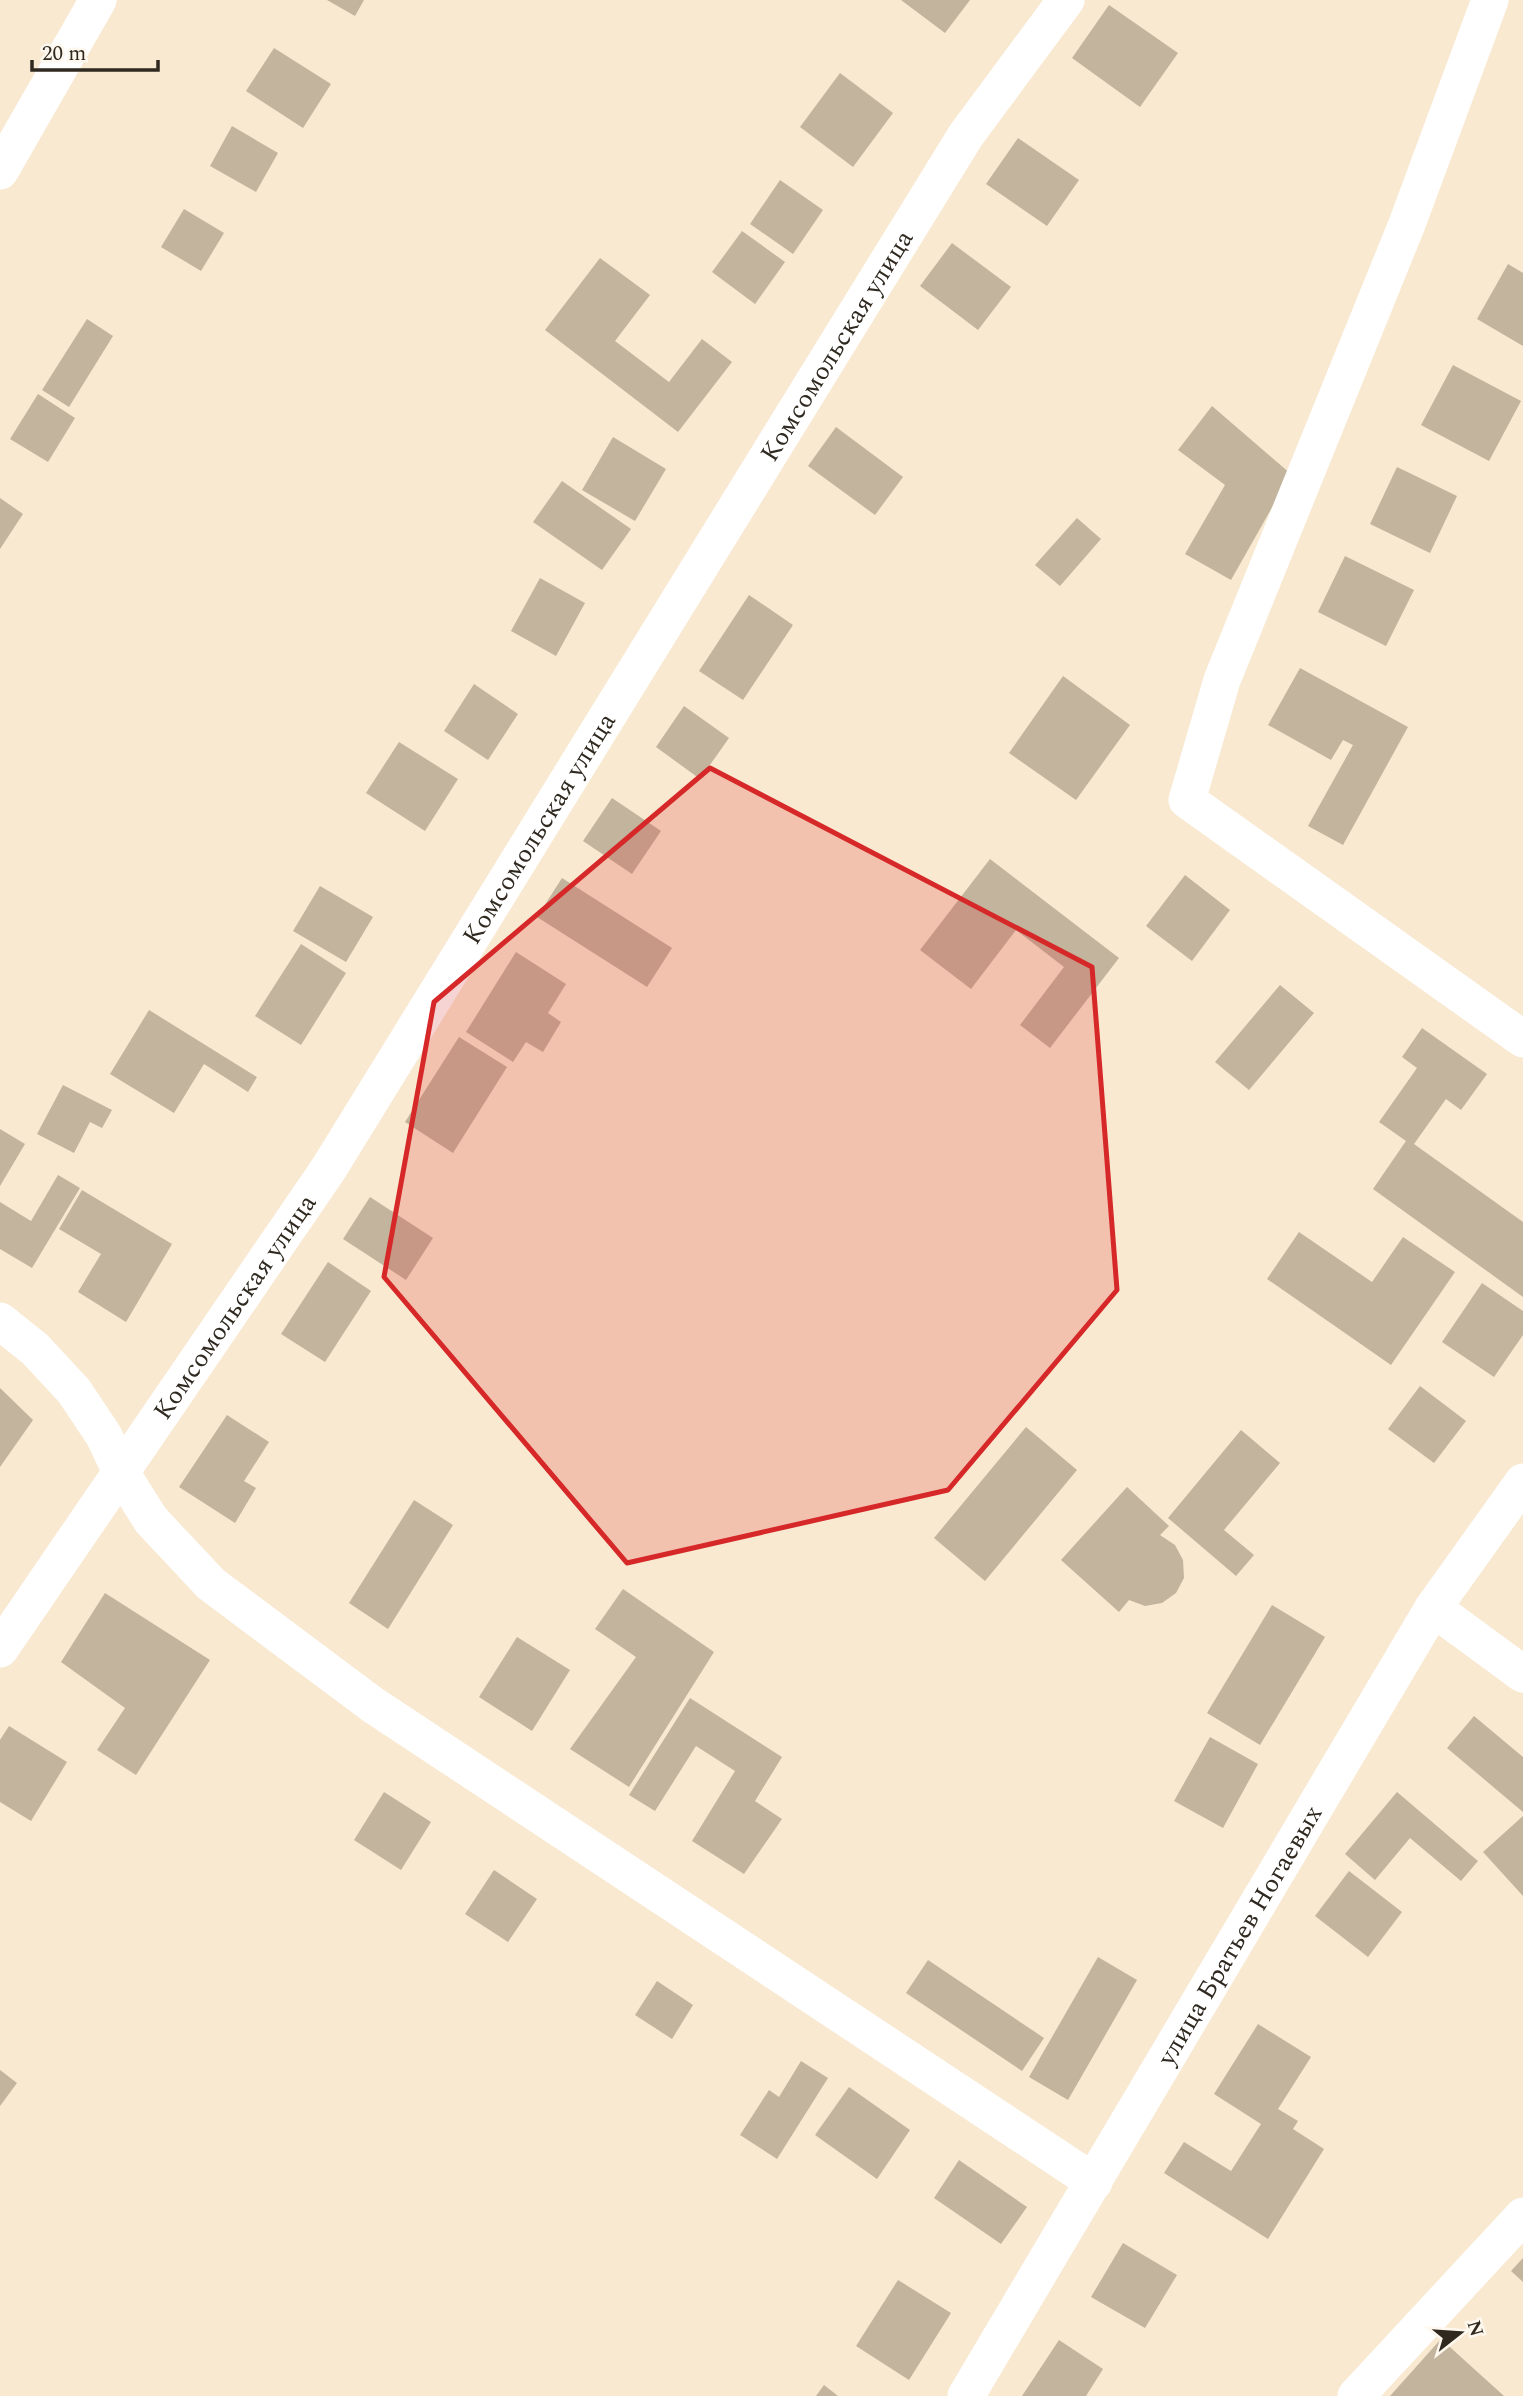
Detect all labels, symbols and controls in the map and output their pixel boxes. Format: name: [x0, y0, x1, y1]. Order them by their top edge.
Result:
scale bar: [32, 28, 158, 72]
text: 20 m: [42, 38, 86, 70]
street label: Комсомольская улица: [750, 222, 924, 470]
street label: Комсомольская улица: [453, 705, 626, 953]
street label: Комсомольская улица: [143, 1186, 327, 1428]
street label: улица Братьев Ногаевых: [1147, 1797, 1333, 2074]
north arrow: [1425, 2298, 1495, 2368]
text: N: [1459, 2317, 1491, 2340]

